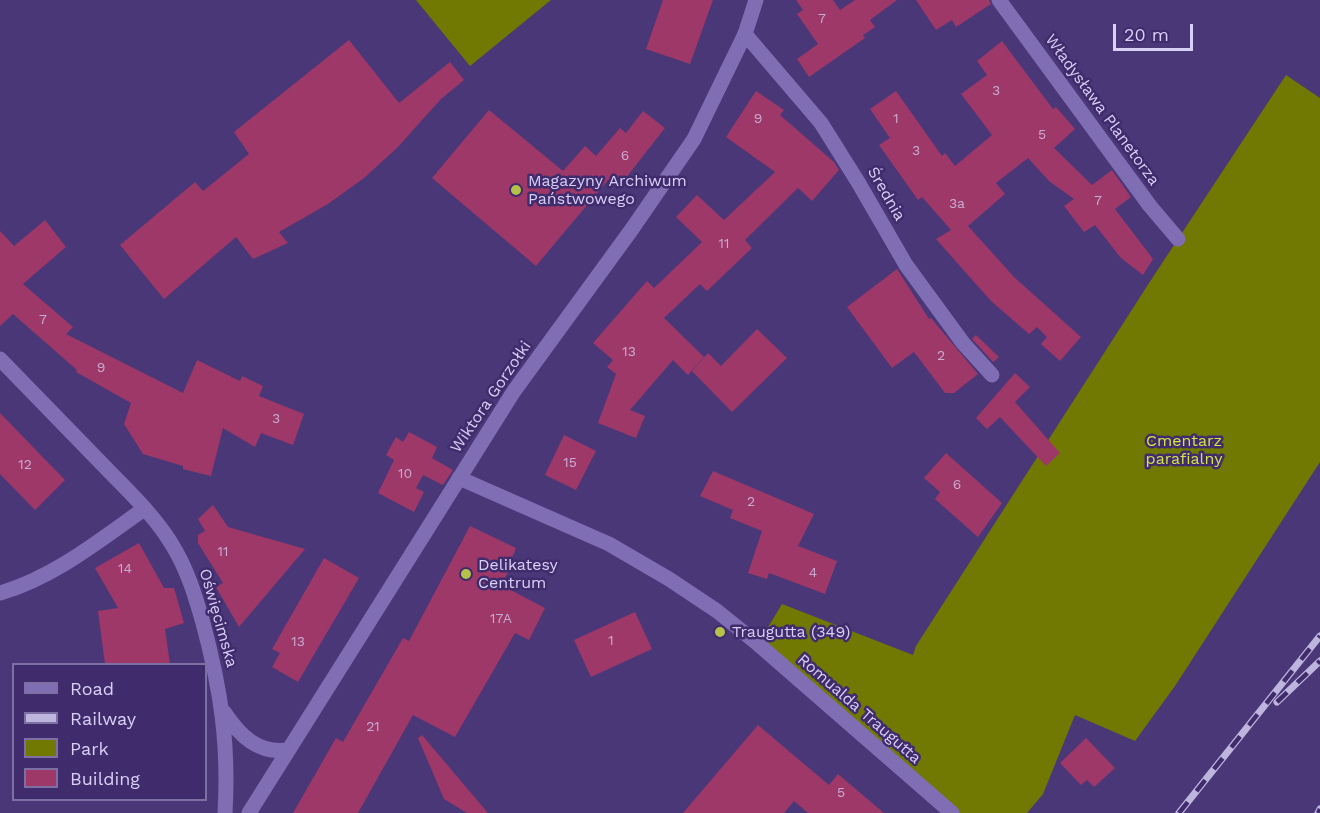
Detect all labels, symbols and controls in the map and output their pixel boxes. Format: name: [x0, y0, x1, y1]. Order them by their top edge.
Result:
house number: 7: [818, 11, 826, 27]
scale bar: [1116, 12, 1196, 50]
text: 20 m: [1124, 24, 1169, 45]
street label: Władysława Planetorza: [1041, 31, 1163, 189]
house number: 3: [992, 83, 1000, 99]
house number: 9: [754, 111, 762, 127]
house number: 1: [893, 111, 899, 127]
house number: 5: [1038, 127, 1046, 143]
house number: 3: [912, 143, 920, 159]
house number: 6: [621, 148, 629, 164]
street label: Średnia: [863, 164, 909, 224]
place label: Magazyny Archiwum Państwowego: [528, 171, 687, 209]
marker: Magazyny Archiwum Państwowego: [509, 183, 523, 197]
house number: 7: [1094, 193, 1102, 209]
house number: 3a: [949, 196, 965, 212]
house number: 11: [719, 236, 729, 252]
house number: 7: [39, 312, 47, 328]
street label: Wiktora Gorzołki: [446, 337, 536, 457]
house number: 13: [622, 344, 636, 360]
house number: 2: [937, 348, 945, 364]
house number: 9: [97, 360, 105, 376]
house number: 3: [272, 411, 280, 427]
park label: Cmentarz parafialny: [1146, 431, 1222, 469]
house number: 15: [563, 455, 577, 471]
house number: 12: [18, 457, 32, 473]
house number: 10: [398, 466, 412, 482]
house number: 6: [953, 477, 961, 493]
house number: 2: [747, 494, 755, 510]
house number: 11: [218, 544, 228, 560]
place label: Delikatesy Centrum: [478, 555, 558, 593]
house number: 14: [118, 561, 132, 577]
house number: 4: [809, 565, 817, 581]
street label: Oświęcimska: [195, 566, 241, 670]
marker: Delikatesy Centrum: [459, 567, 473, 581]
house number: 17A: [490, 611, 512, 627]
place label: Traugutta (349): [732, 622, 850, 642]
marker: Traugutta (349): [713, 625, 727, 639]
house number: 1: [608, 633, 614, 649]
house number: 13: [291, 634, 305, 650]
street label: Romualda Traugutta: [793, 650, 925, 768]
legend: [12, 663, 207, 801]
text: Road: [70, 678, 114, 699]
text: Railway: [70, 708, 136, 729]
house number: 21: [366, 719, 380, 735]
text: Park: [70, 738, 109, 759]
text: Building: [70, 768, 140, 789]
house number: 5: [837, 785, 845, 801]

